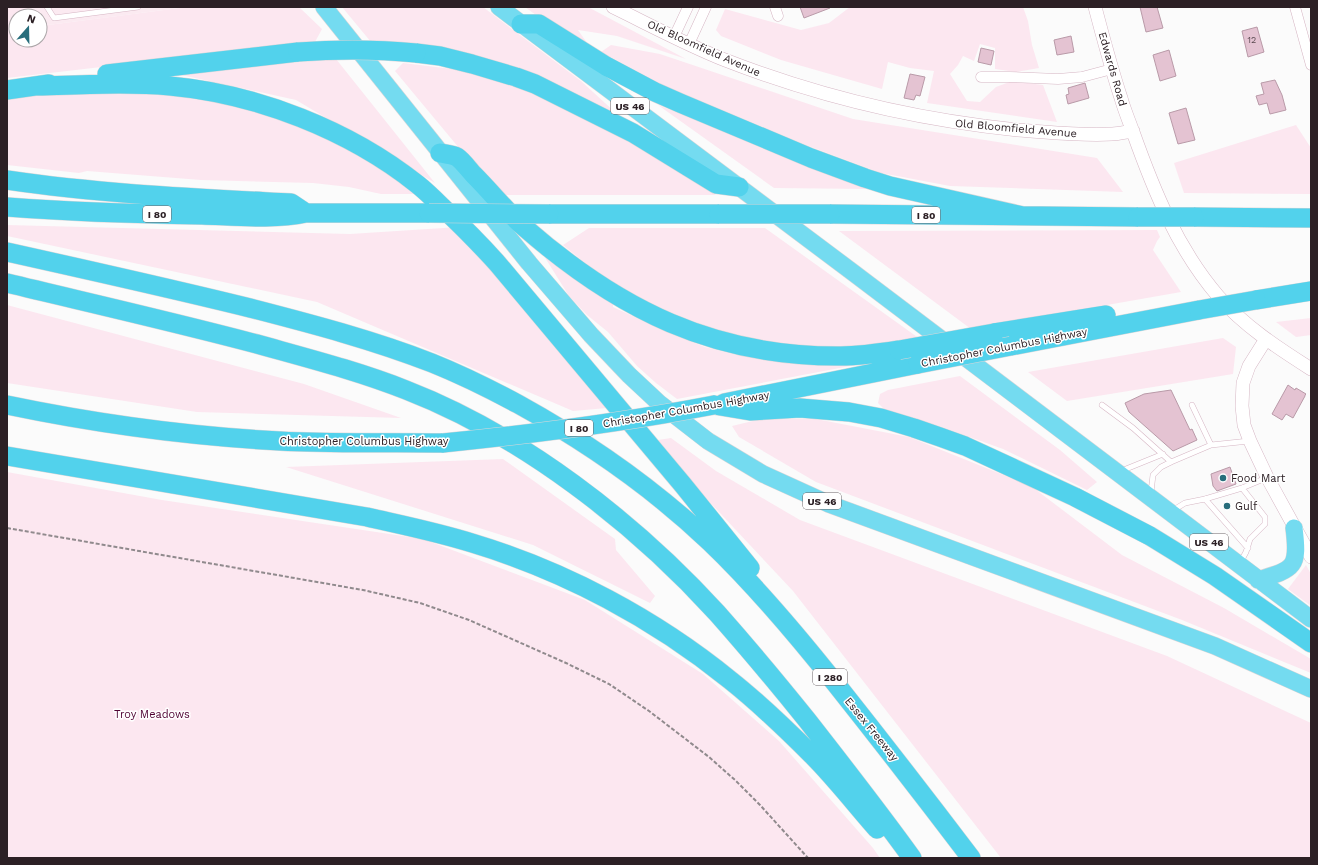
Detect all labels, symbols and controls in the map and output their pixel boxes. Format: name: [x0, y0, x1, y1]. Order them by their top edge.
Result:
north arrow: [8, 8, 48, 48]
text: N: [25, 12, 37, 27]
street label: Old Bloomfield Avenue: [645, 18, 762, 79]
street label: Edwards Road: [1096, 31, 1129, 108]
house number: 12: [1248, 35, 1256, 45]
road number: US 46: [611, 98, 649, 114]
street label: Old Bloomfield Avenue: [954, 117, 1078, 140]
road number: I 80: [143, 206, 171, 222]
road number: I 80: [912, 207, 940, 223]
street label: Christopher Columbus Highway: [920, 325, 1089, 370]
street label: Christopher Columbus Highway: [602, 388, 771, 431]
road number: I 80: [565, 420, 593, 436]
street label: Christopher Columbus Highway: [279, 435, 449, 448]
place label: Food Mart: [1231, 472, 1286, 485]
marker: Food Mart: [1218, 473, 1228, 483]
road number: US 46: [803, 493, 841, 509]
place label: Gulf: [1235, 500, 1258, 513]
marker: Gulf: [1222, 501, 1232, 511]
road number: US 46: [1190, 534, 1228, 550]
road number: I 280: [813, 669, 847, 685]
street label: Essex Freeway: [842, 695, 901, 764]
park label: Troy Meadows: [114, 708, 190, 721]

